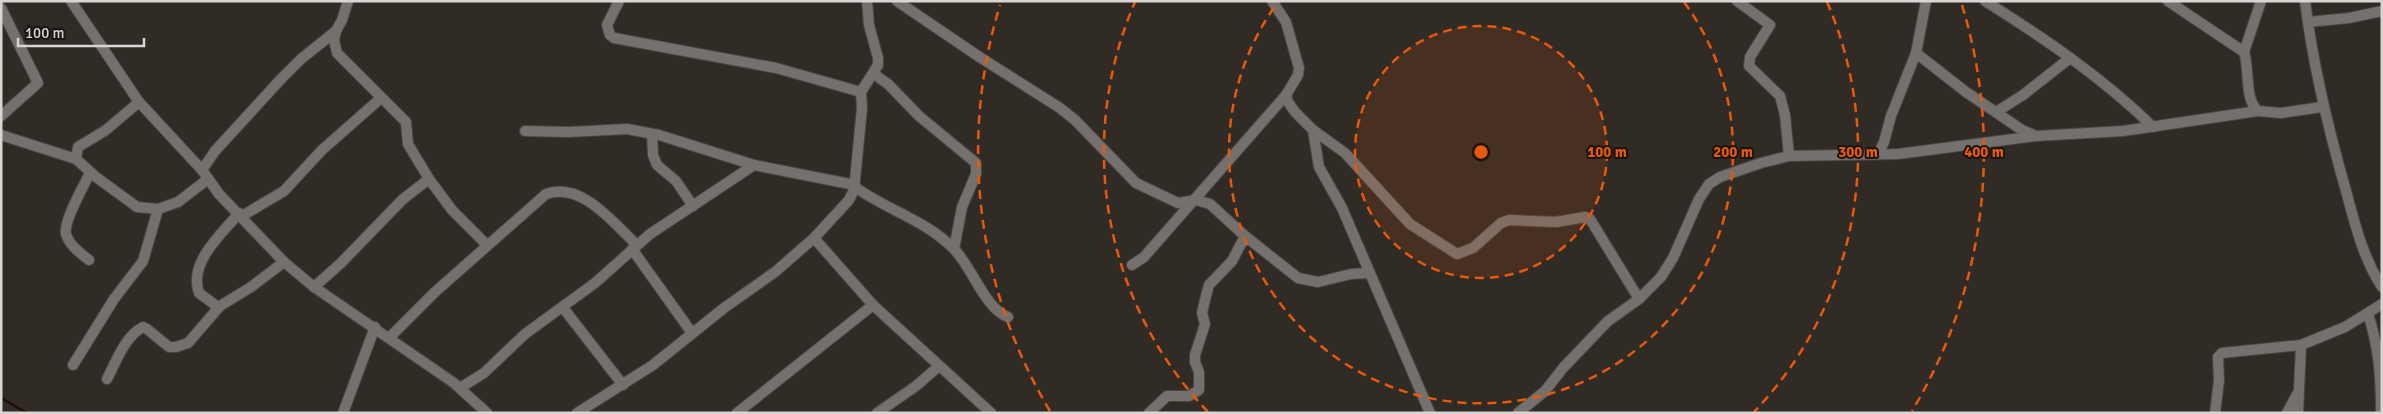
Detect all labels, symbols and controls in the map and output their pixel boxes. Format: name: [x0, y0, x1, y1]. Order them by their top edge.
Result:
scale bar: [18, 15, 144, 47]
text: 100 m: [25, 24, 65, 42]
centre of rings: [1472, 143, 1490, 161]
text: 100 m: [1587, 143, 1627, 161]
text: 200 m: [1713, 143, 1753, 161]
text: 300 m: [1838, 143, 1878, 161]
text: 400 m: [1964, 143, 2004, 161]

